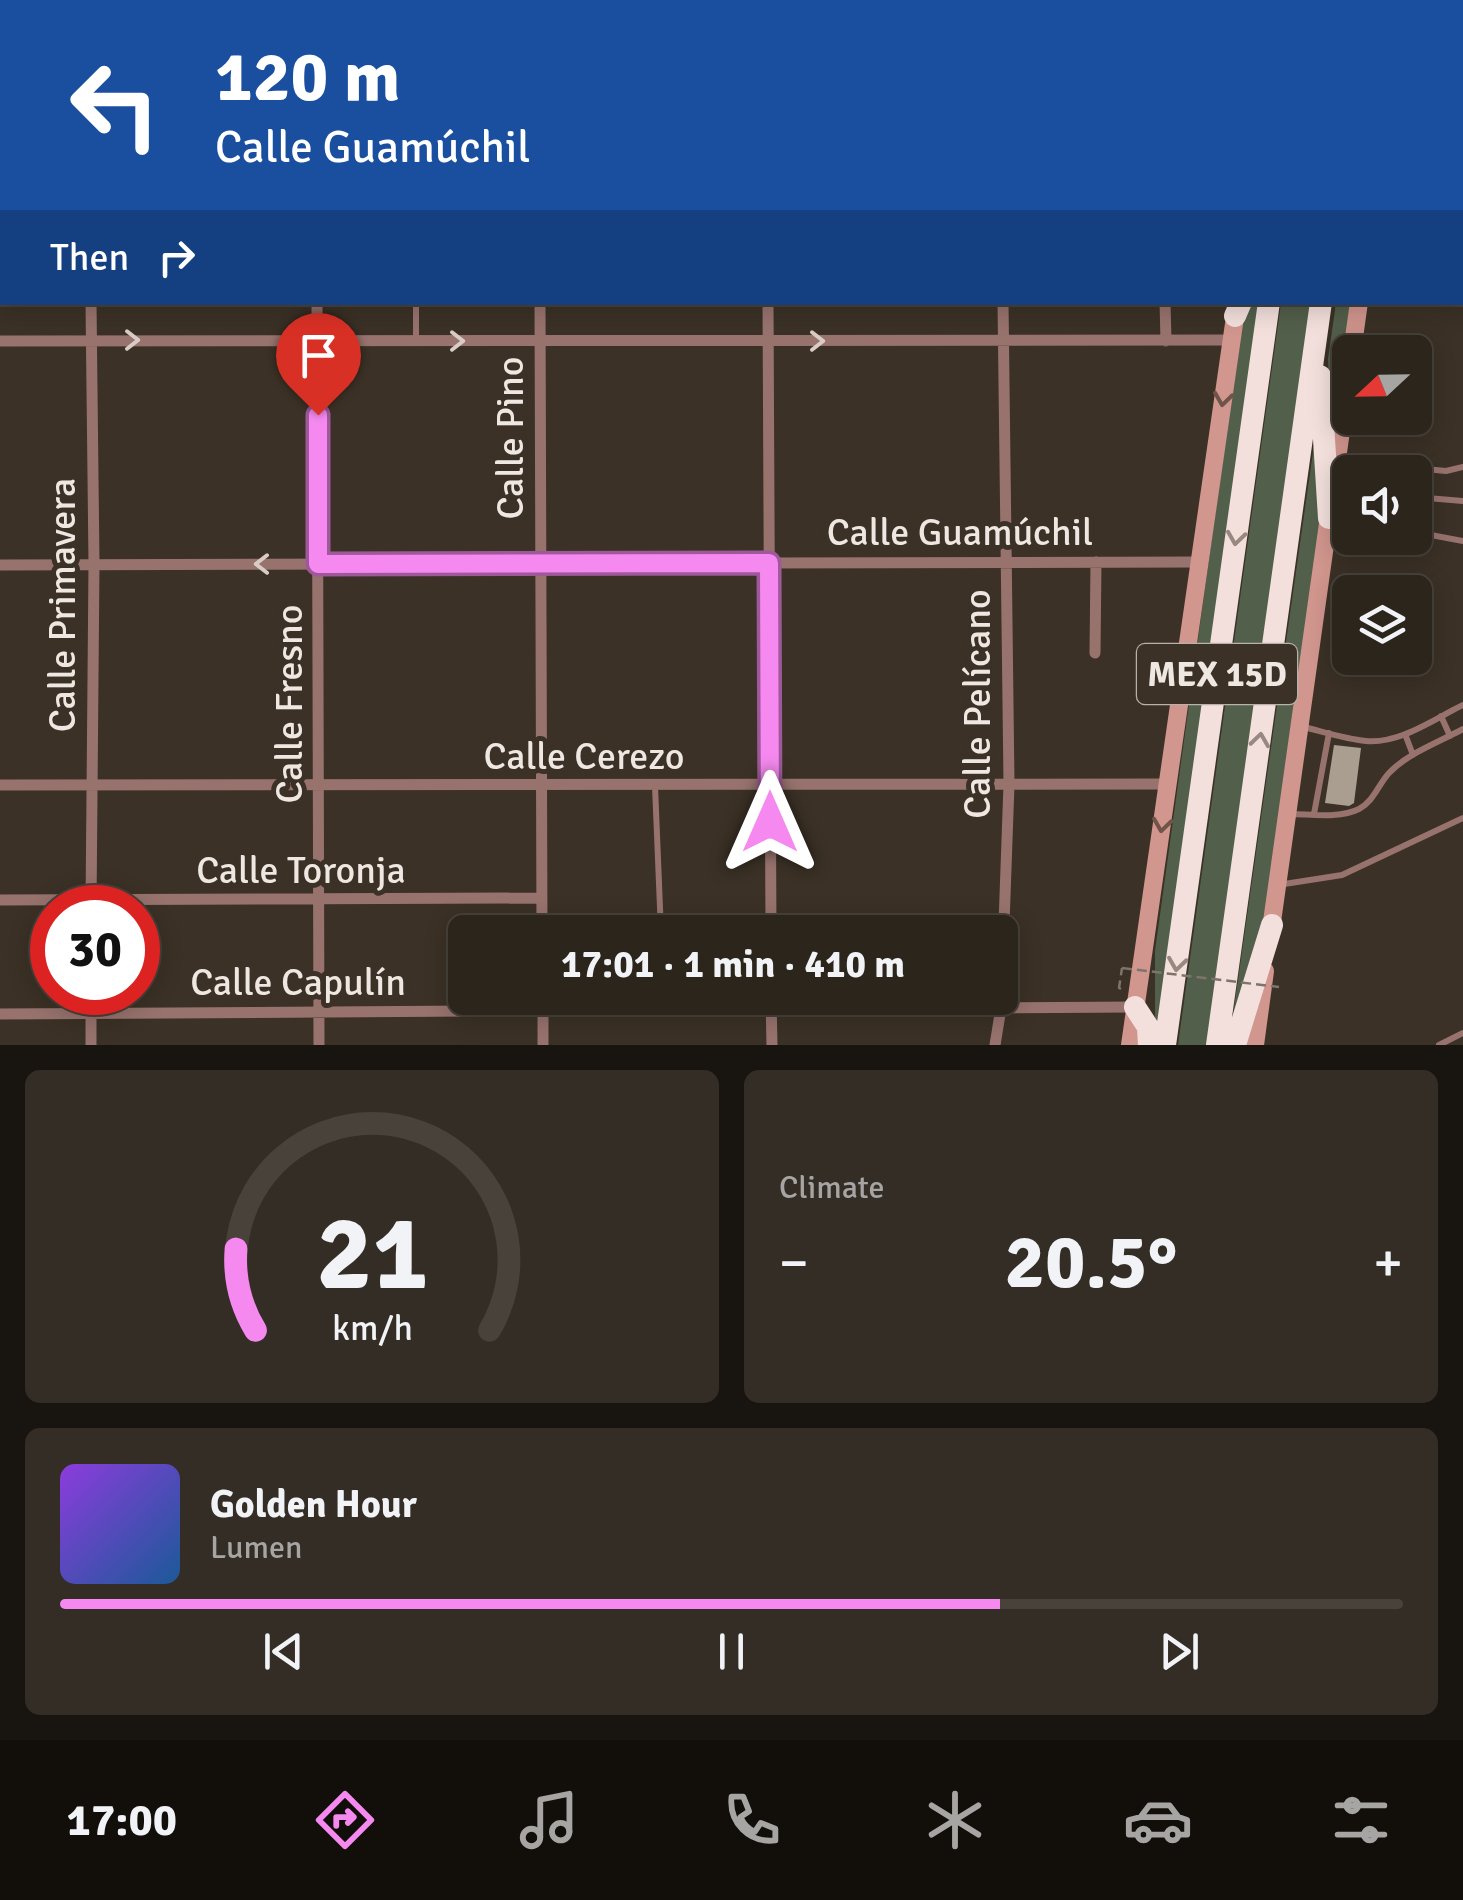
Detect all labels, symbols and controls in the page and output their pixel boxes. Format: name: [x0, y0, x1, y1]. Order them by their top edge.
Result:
text: 120 m: [215, 34, 400, 120]
icon: left: [50, 40, 180, 170]
text: Calle Guamúchil: [215, 120, 530, 175]
icon: right: [149, 230, 204, 285]
text: Then: [50, 234, 129, 281]
pin: [276, 313, 361, 416]
icon: arrive: [291, 328, 346, 383]
one-way arrow: [126, 329, 141, 351]
one-way arrow: [450, 330, 466, 352]
one-way arrow: [810, 330, 826, 352]
north arrow: [1332, 335, 1432, 435]
map controls: [1332, 335, 1432, 675]
street label: Calle Pino: [487, 356, 534, 520]
one-way arrow: [1214, 391, 1235, 407]
button: sound: [1332, 455, 1432, 555]
street label: Calle Primavera: [39, 478, 86, 732]
street label: Calle Guamúchil: [827, 509, 1093, 556]
one-way arrow: [1226, 530, 1247, 546]
one-way arrow: [253, 553, 268, 575]
button: layers: [1332, 575, 1432, 675]
street label: Calle Pelícano: [954, 589, 1001, 819]
street label: Calle Fresno: [266, 604, 313, 804]
road number: MEX 15D: [1137, 644, 1297, 704]
one-way arrow: [1248, 732, 1269, 749]
street label: Calle Cerezo: [484, 733, 685, 780]
position arrow: [718, 770, 822, 874]
one-way arrow: [1152, 816, 1173, 833]
street label: Calle Toronja: [196, 847, 406, 894]
speed limit sign: 30: [30, 885, 160, 1015]
text: 17:01 · 1 min · 410 m: [561, 941, 905, 988]
one-way arrow: [1167, 955, 1188, 972]
street label: Calle Capulín: [190, 959, 406, 1006]
text: Climate: [779, 1168, 885, 1207]
text: 21: [316, 1190, 428, 1318]
text: 20.5°: [1005, 1216, 1178, 1309]
text: −: [779, 1229, 809, 1297]
text: +: [1373, 1229, 1403, 1297]
text: km/h: [332, 1306, 412, 1350]
text: Golden Hour: [210, 1481, 417, 1528]
text: Lumen: [210, 1528, 302, 1567]
icon: previous: [256, 1624, 311, 1679]
icon: pause: [704, 1624, 759, 1679]
icon: next: [1152, 1624, 1207, 1679]
icon: directions: [310, 1785, 380, 1855]
icon: music: [514, 1785, 584, 1855]
icon: phone: [717, 1785, 787, 1855]
icon: climate: [920, 1785, 990, 1855]
icon: car: [1123, 1785, 1193, 1855]
icon: filters: [1326, 1785, 1396, 1855]
text: 17:00: [67, 1793, 177, 1848]

